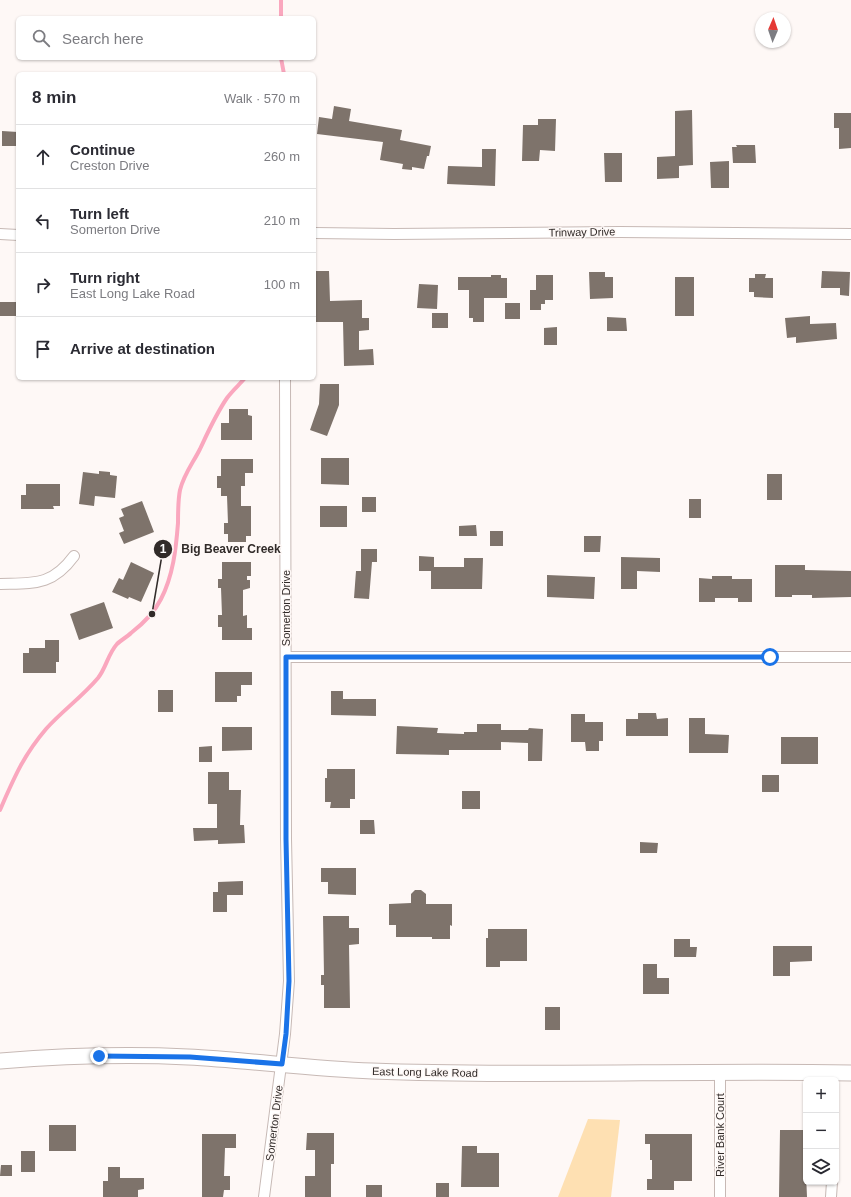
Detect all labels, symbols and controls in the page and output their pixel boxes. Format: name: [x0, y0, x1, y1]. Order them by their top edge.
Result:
north arrow: [755, 12, 791, 48]
search box: [16, 16, 316, 60]
icon: search: [30, 27, 52, 49]
text: Search here: [62, 30, 144, 47]
text: 8 min: [32, 88, 76, 107]
text: Walk · 570 m: [224, 91, 300, 106]
text: Continue: [70, 141, 135, 158]
icon: ahead: [32, 146, 54, 168]
text: 260 m: [264, 149, 300, 164]
text: Creston Drive: [70, 158, 149, 173]
text: Turn left: [70, 205, 129, 222]
icon: left: [32, 210, 54, 232]
text: 210 m: [264, 213, 300, 228]
text: Somerton Drive: [70, 222, 160, 237]
street label: Trinway Drive: [548, 225, 616, 239]
text: Turn right: [70, 269, 140, 286]
icon: right: [32, 274, 54, 296]
text: 100 m: [264, 277, 300, 292]
text: East Long Lake Road: [70, 286, 195, 301]
icon: arrive: [32, 338, 54, 360]
text: Arrive at destination: [70, 340, 215, 357]
callout: Big Beaver Creek: [153, 537, 289, 561]
text: 1: [160, 542, 167, 556]
text: Big Beaver Creek: [181, 542, 281, 556]
street label: Somerton Drive: [280, 570, 292, 646]
route start: [761, 648, 779, 666]
route end: [90, 1047, 108, 1065]
street label: East Long Lake Road: [372, 1065, 478, 1079]
map controls: [803, 1077, 839, 1185]
button: +: [803, 1077, 839, 1113]
street label: Somerton Drive: [263, 1084, 285, 1162]
street label: River Bank Court: [714, 1093, 726, 1177]
button: −: [803, 1113, 839, 1149]
button: layers: [803, 1149, 839, 1185]

